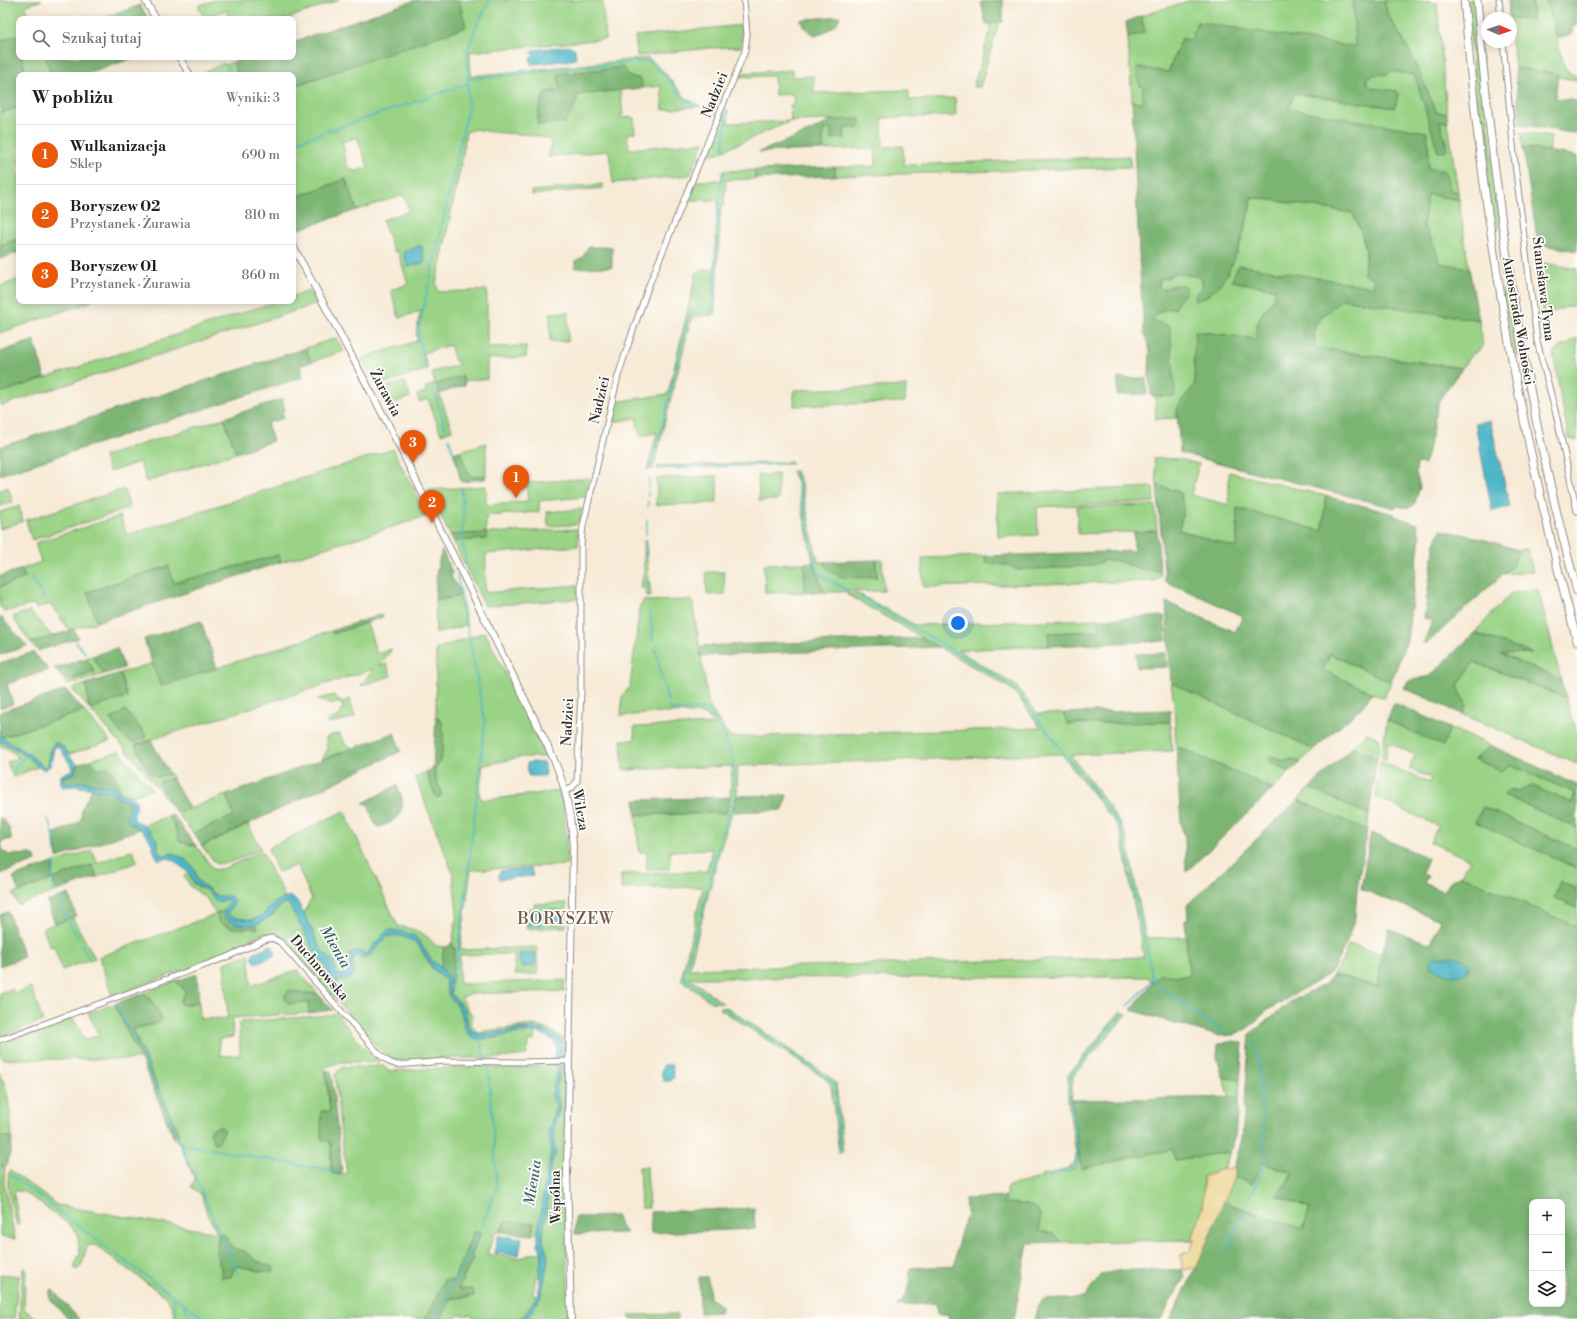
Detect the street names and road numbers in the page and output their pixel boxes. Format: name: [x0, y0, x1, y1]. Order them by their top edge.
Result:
street label: Nadziei: [698, 69, 733, 121]
street label: Stanisława Tyma: [1528, 236, 1558, 343]
street label: Autostrada Wolności: [1498, 254, 1538, 387]
street label: Żurawia: [365, 365, 407, 421]
street label: Nadziei: [586, 374, 614, 426]
street label: Nadziei: [558, 697, 578, 747]
street label: Wilcza: [567, 787, 593, 833]
street label: Duchnowska: [286, 932, 353, 1005]
street label: Wspólna: [547, 1169, 565, 1225]

